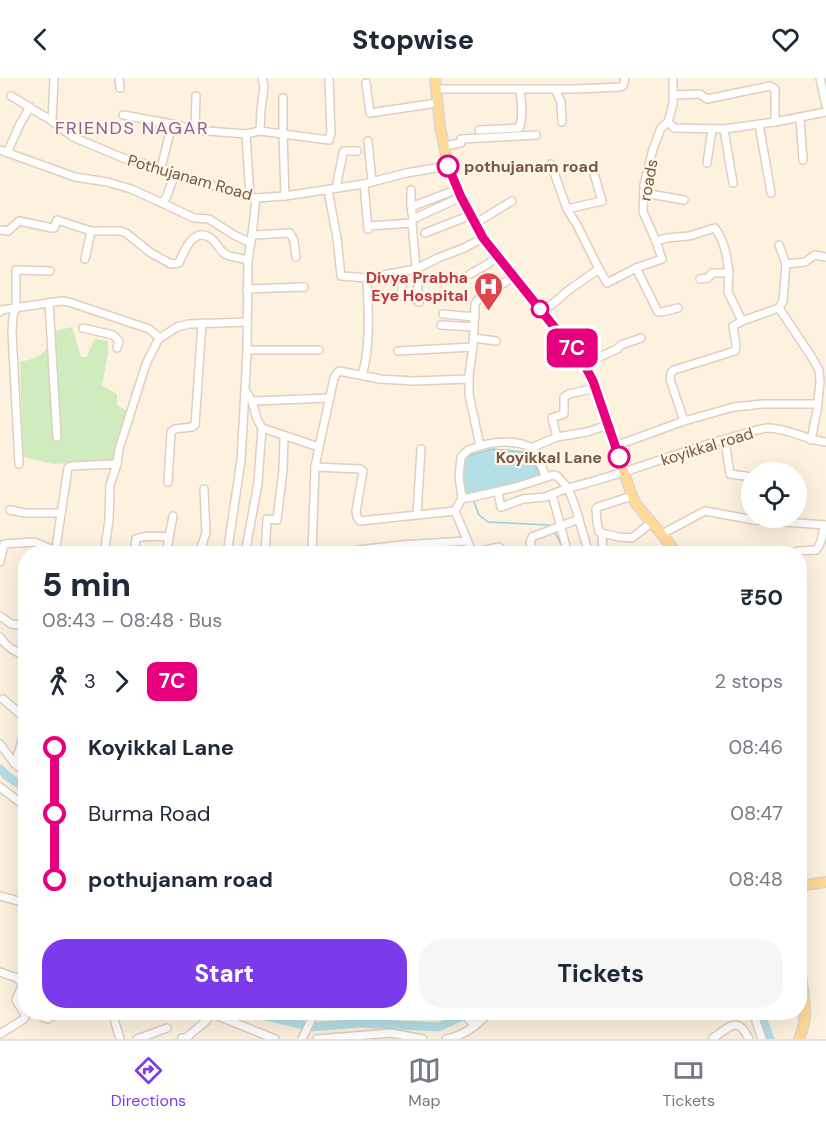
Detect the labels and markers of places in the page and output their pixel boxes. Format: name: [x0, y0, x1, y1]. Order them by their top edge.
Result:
marker: pothujanam road: [437, 155, 459, 177]
place label: pothujanam road: [464, 156, 598, 177]
place label: Divya Prabha Eye Hospital: [366, 267, 468, 306]
hospital icon: Divya Prabha Eye Hospital: [473, 270, 505, 312]
unlabelled marker: [531, 300, 549, 318]
marker: Koyikkal Lane: [608, 446, 630, 468]
place label: Koyikkal Lane: [496, 447, 602, 468]

